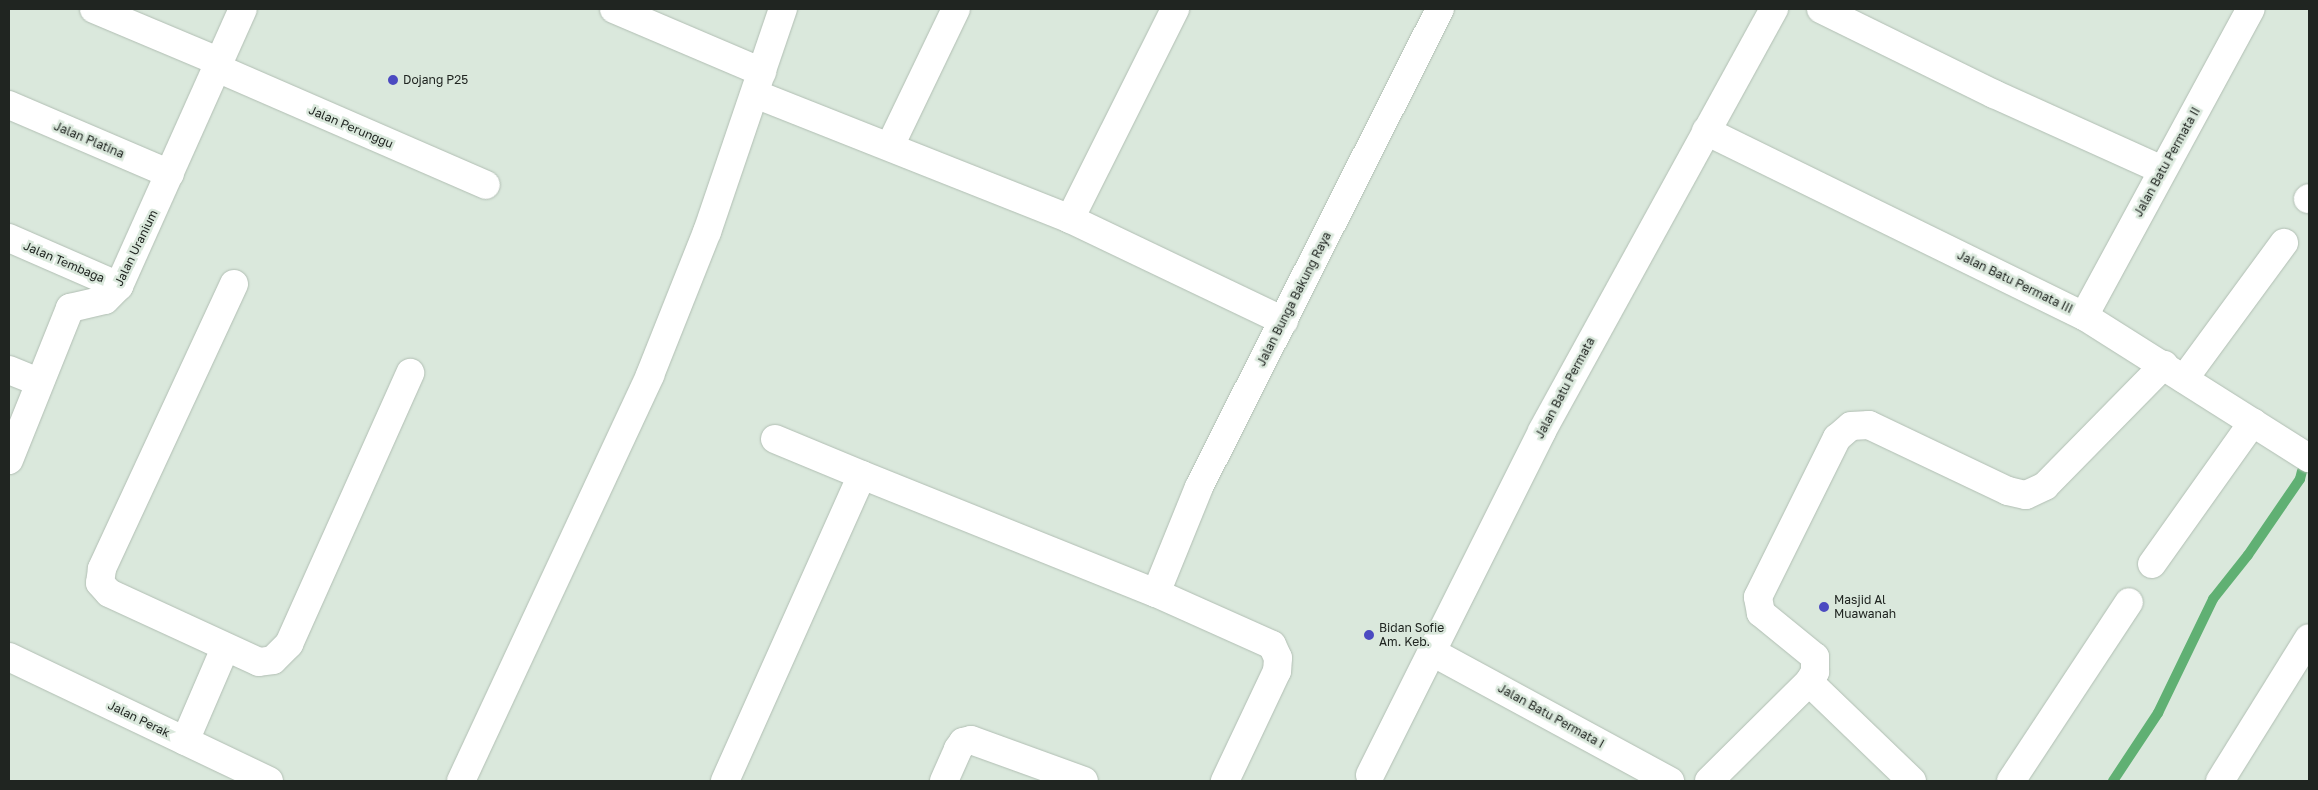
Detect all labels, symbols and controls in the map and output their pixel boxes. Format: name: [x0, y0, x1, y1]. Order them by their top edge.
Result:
place label: Dojang P25: [403, 73, 468, 87]
marker: Dojang P25: [387, 74, 399, 86]
street label: Jalan Perunggu: [307, 103, 395, 151]
street label: Jalan Batu Permata II: [2131, 105, 2203, 219]
street label: Jalan Platina: [52, 119, 126, 161]
street label: Jalan Uranium: [111, 208, 161, 288]
street label: Jalan Bunga Bakung Raya: [1254, 230, 1334, 368]
street label: Jalan Tembaga: [21, 238, 107, 286]
street label: Jalan Batu Permata III: [1955, 248, 2075, 316]
street label: Jalan Batu Permata: [1532, 335, 1598, 441]
place label: Masjid Al Muawanah: [1834, 593, 1896, 621]
marker: Masjid Al Muawanah: [1818, 601, 1830, 613]
place label: Bidan Sofie Am. Keb.: [1379, 621, 1444, 649]
marker: Bidan Sofie Am. Keb.: [1363, 629, 1375, 641]
street label: Jalan Batu Permata I: [1495, 681, 1607, 751]
street label: Jalan Perak: [106, 698, 172, 740]

